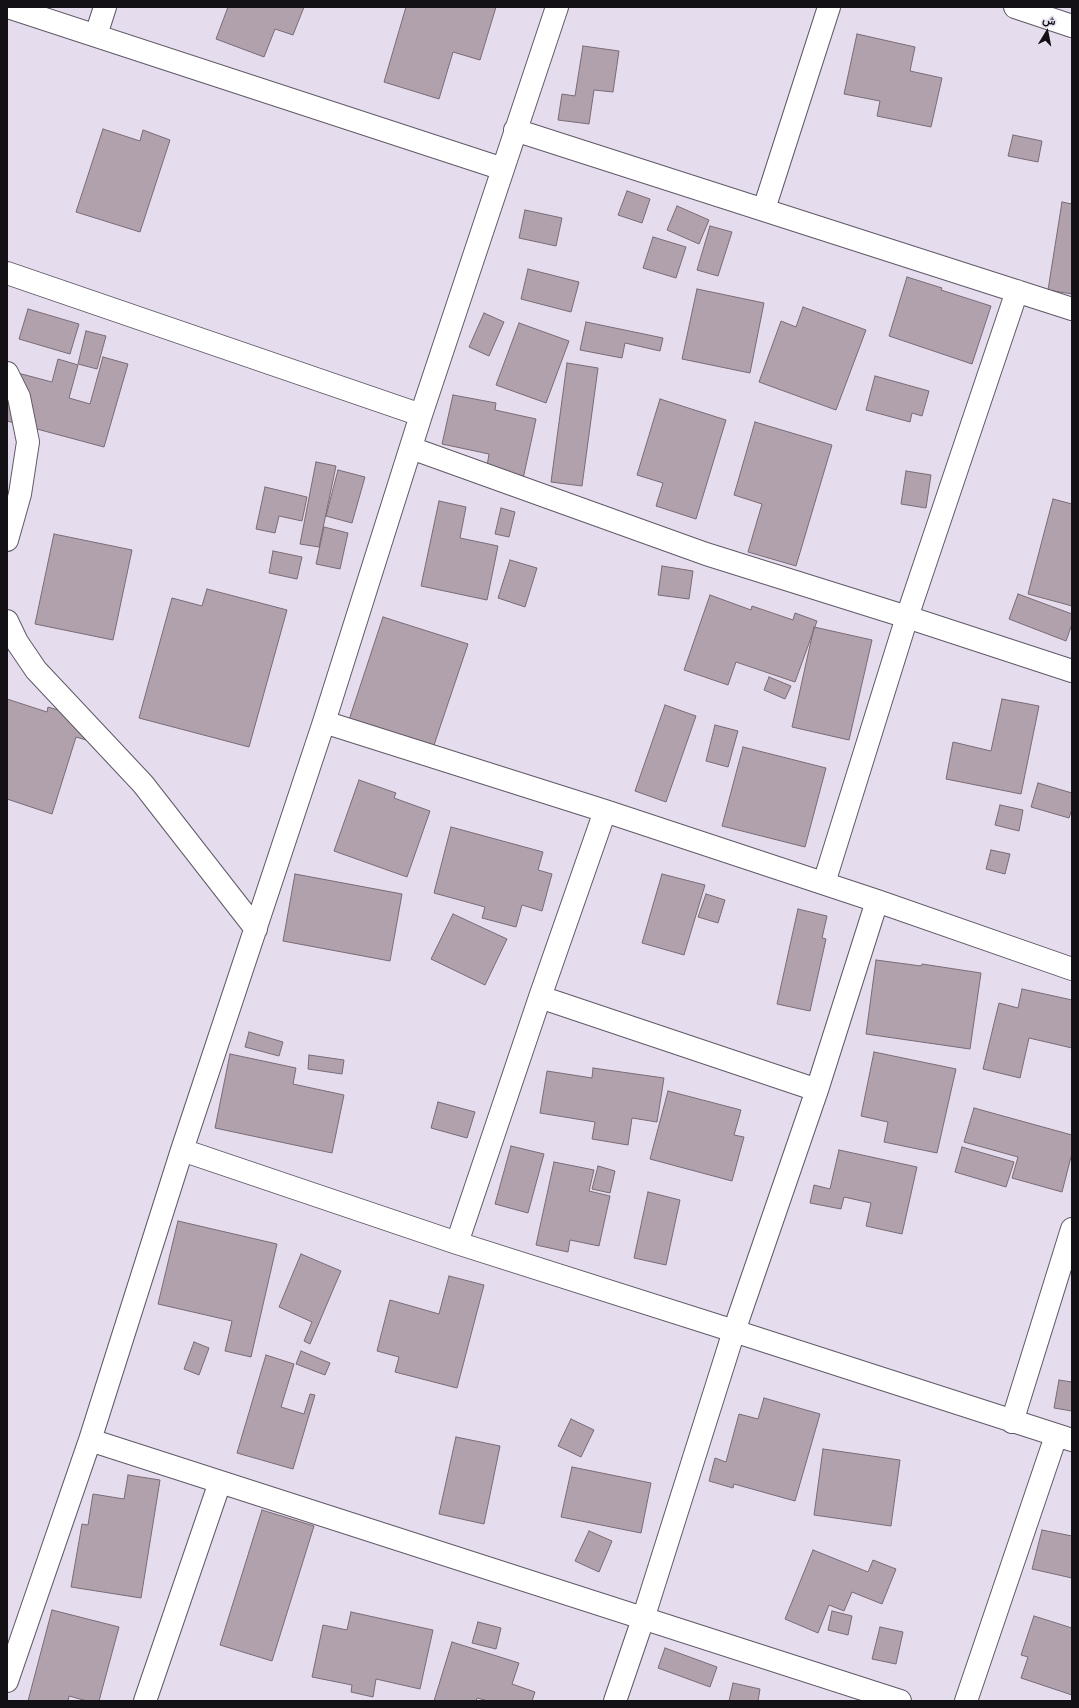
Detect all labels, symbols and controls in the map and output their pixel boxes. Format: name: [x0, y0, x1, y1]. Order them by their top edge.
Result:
north arrow: [1027, 12, 1067, 52]
text: ش: [1042, 12, 1057, 27]

